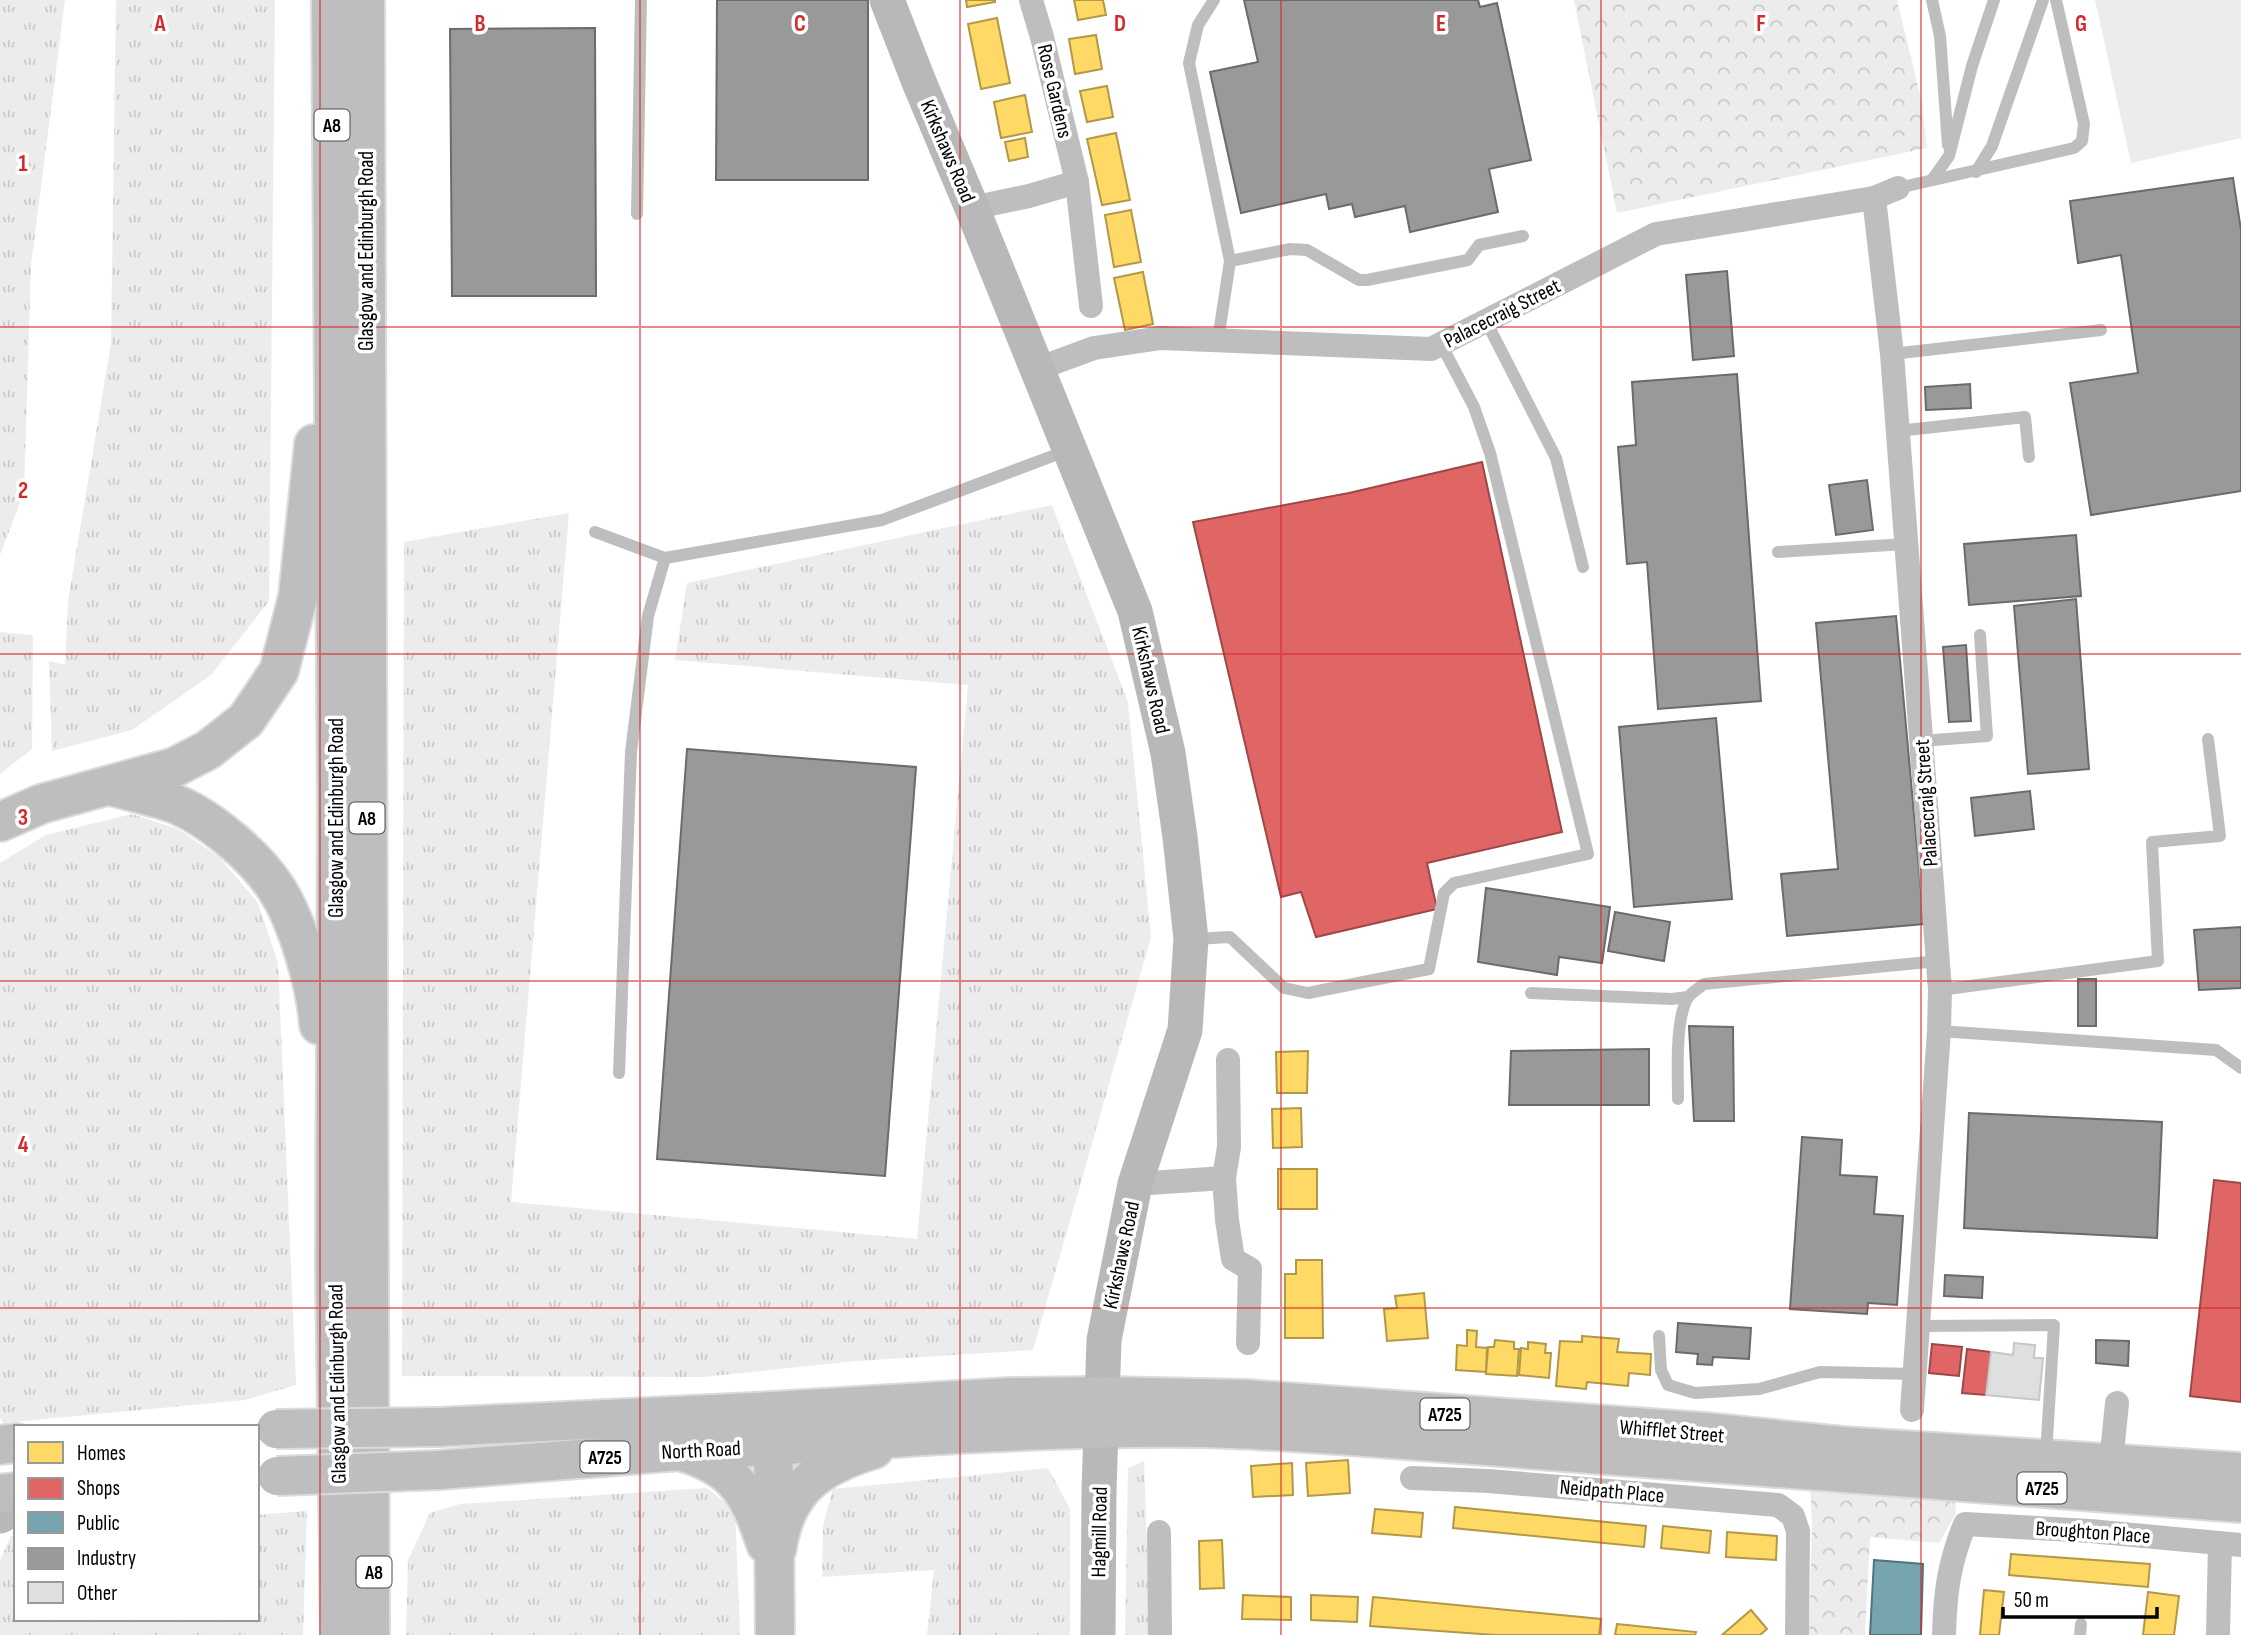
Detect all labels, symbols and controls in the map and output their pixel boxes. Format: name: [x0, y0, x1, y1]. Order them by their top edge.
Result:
text: A: [154, 10, 167, 38]
text: B: [475, 10, 486, 38]
text: C: [794, 10, 806, 38]
text: D: [1114, 10, 1126, 38]
text: E: [1436, 10, 1446, 38]
text: F: [1756, 10, 1766, 38]
text: G: [2075, 10, 2087, 38]
street label: Rose Gardens: [1032, 42, 1077, 140]
street label: Kirkshaws Road: [915, 96, 980, 206]
road number: A8: [314, 110, 350, 140]
text: 1: [18, 150, 28, 178]
street label: Glasgow and Edinburgh Road: [354, 151, 379, 351]
street label: Palacecraig Street: [1440, 273, 1565, 354]
text: 2: [18, 477, 28, 505]
street label: Kirkshaws Road: [1126, 624, 1175, 736]
street label: Glasgow and Edinburgh Road: [324, 718, 349, 918]
street label: Palacecraig Street: [1910, 739, 1943, 867]
road number: A8: [350, 803, 384, 834]
text: 3: [18, 804, 28, 832]
text: 4: [18, 1131, 29, 1159]
street label: Kirkshaws Road: [1098, 1199, 1145, 1311]
street label: Glasgow and Edinburgh Road: [323, 1284, 352, 1484]
road number: A725: [1420, 1398, 1470, 1430]
street label: Whifflet Street: [1619, 1414, 1725, 1449]
legend: [14, 1425, 259, 1621]
street label: North Road: [661, 1436, 741, 1465]
text: Homes: [77, 1441, 126, 1466]
road number: A725: [580, 1442, 630, 1472]
road number: A725: [2018, 1472, 2066, 1504]
street label: Neidpath Place: [1559, 1474, 1665, 1509]
text: Shops: [77, 1476, 120, 1501]
street label: Hagmill Road: [1086, 1486, 1113, 1578]
text: Public: [77, 1511, 120, 1536]
street label: Broughton Place: [2035, 1516, 2151, 1549]
text: Industry: [77, 1546, 136, 1571]
road number: A8: [356, 1556, 392, 1588]
scale bar: [2003, 1576, 2157, 1620]
text: Other: [77, 1581, 117, 1606]
text: 50 m: [2014, 1588, 2049, 1613]

